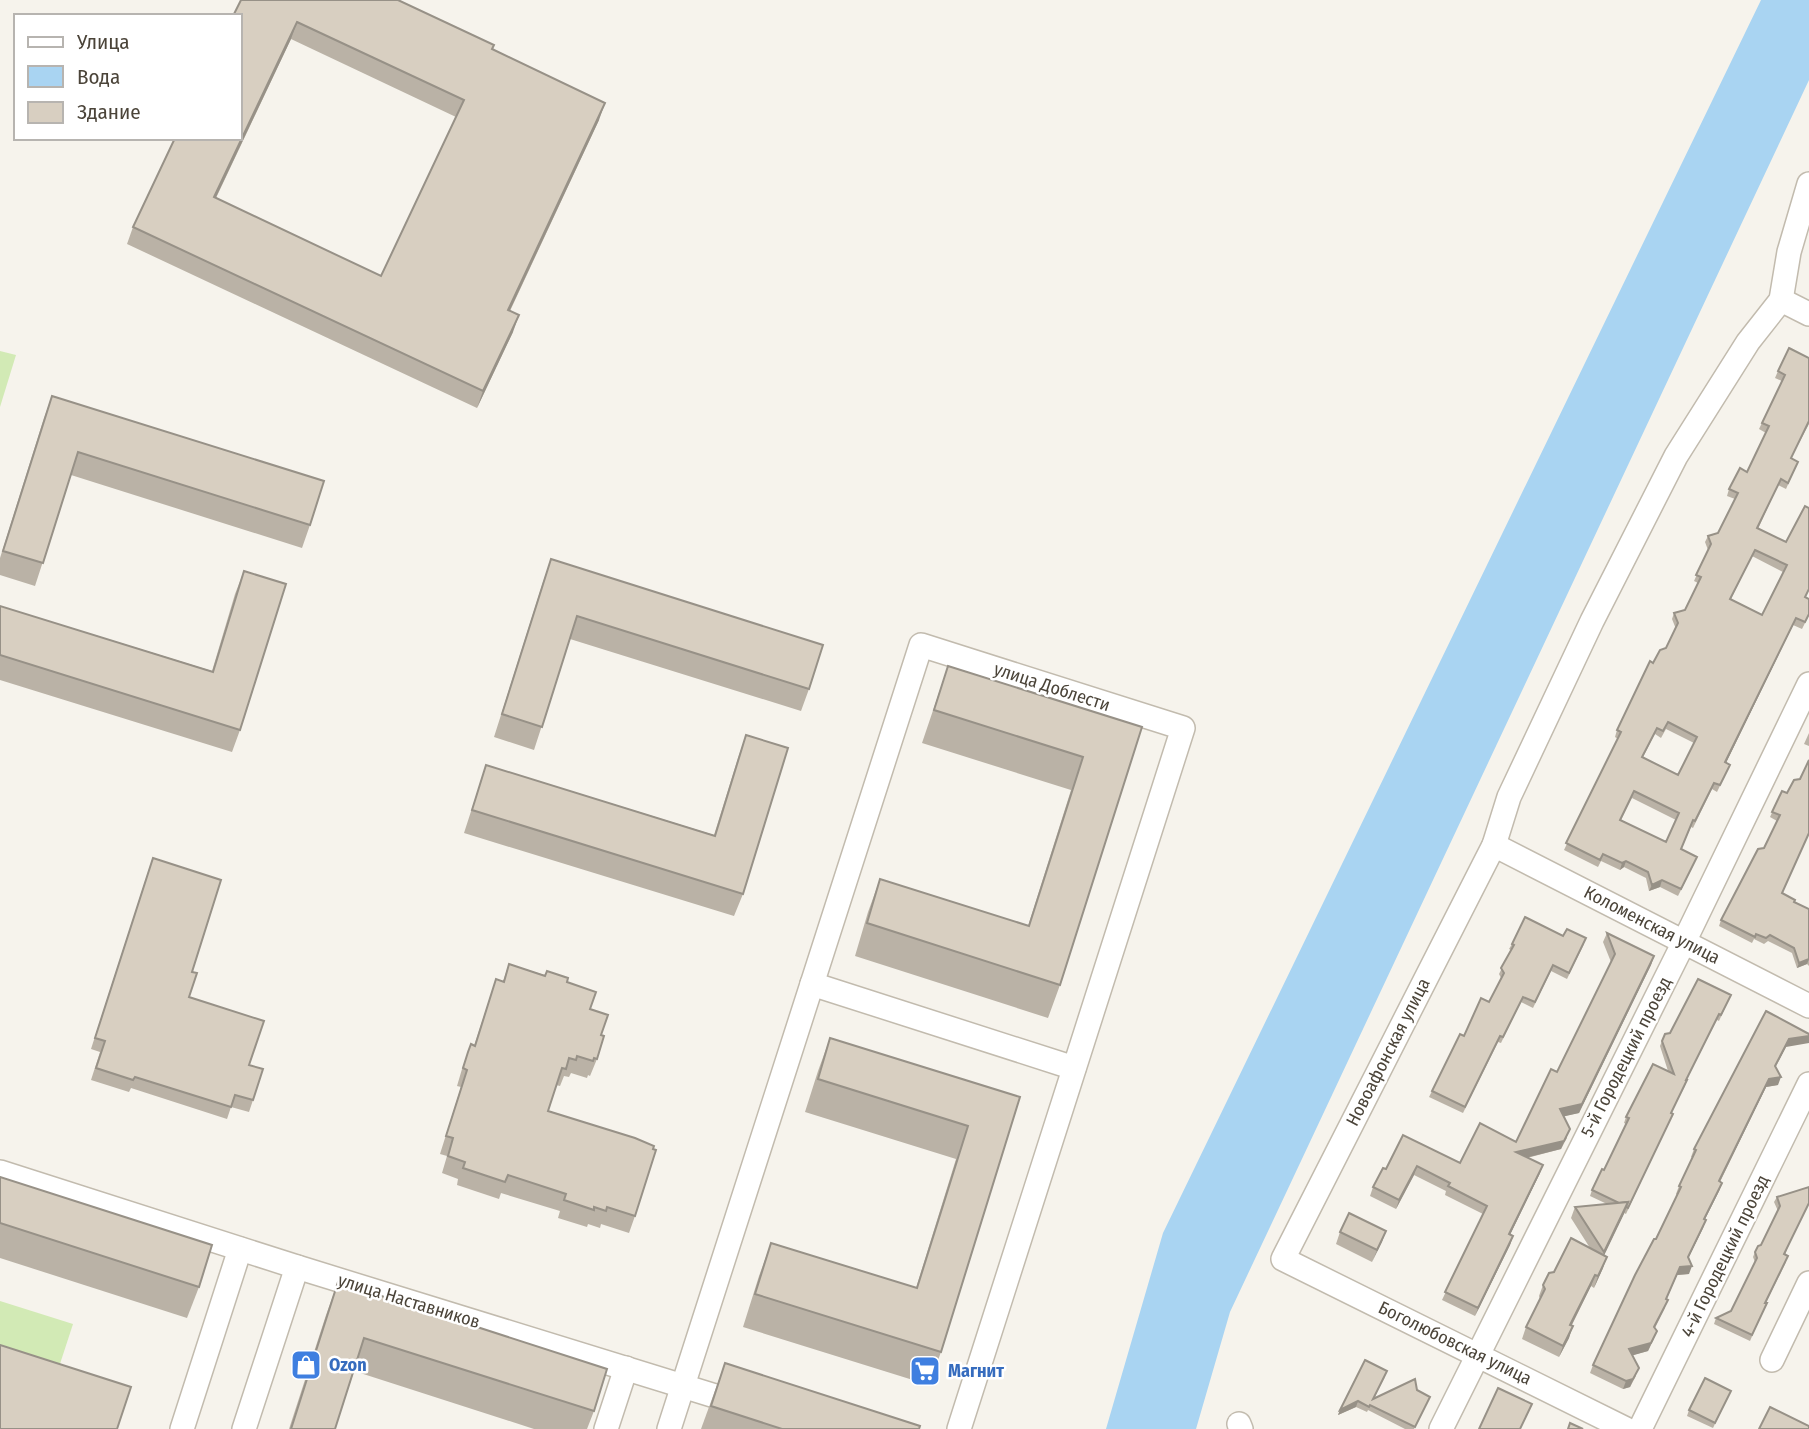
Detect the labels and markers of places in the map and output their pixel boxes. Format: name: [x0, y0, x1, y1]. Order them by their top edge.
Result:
shop icon: Ozon: [289, 1348, 323, 1382]
place label: Ozon: [329, 1354, 367, 1376]
supermarket icon: Магнит: [908, 1354, 942, 1388]
place label: Магнит: [948, 1360, 1004, 1382]

